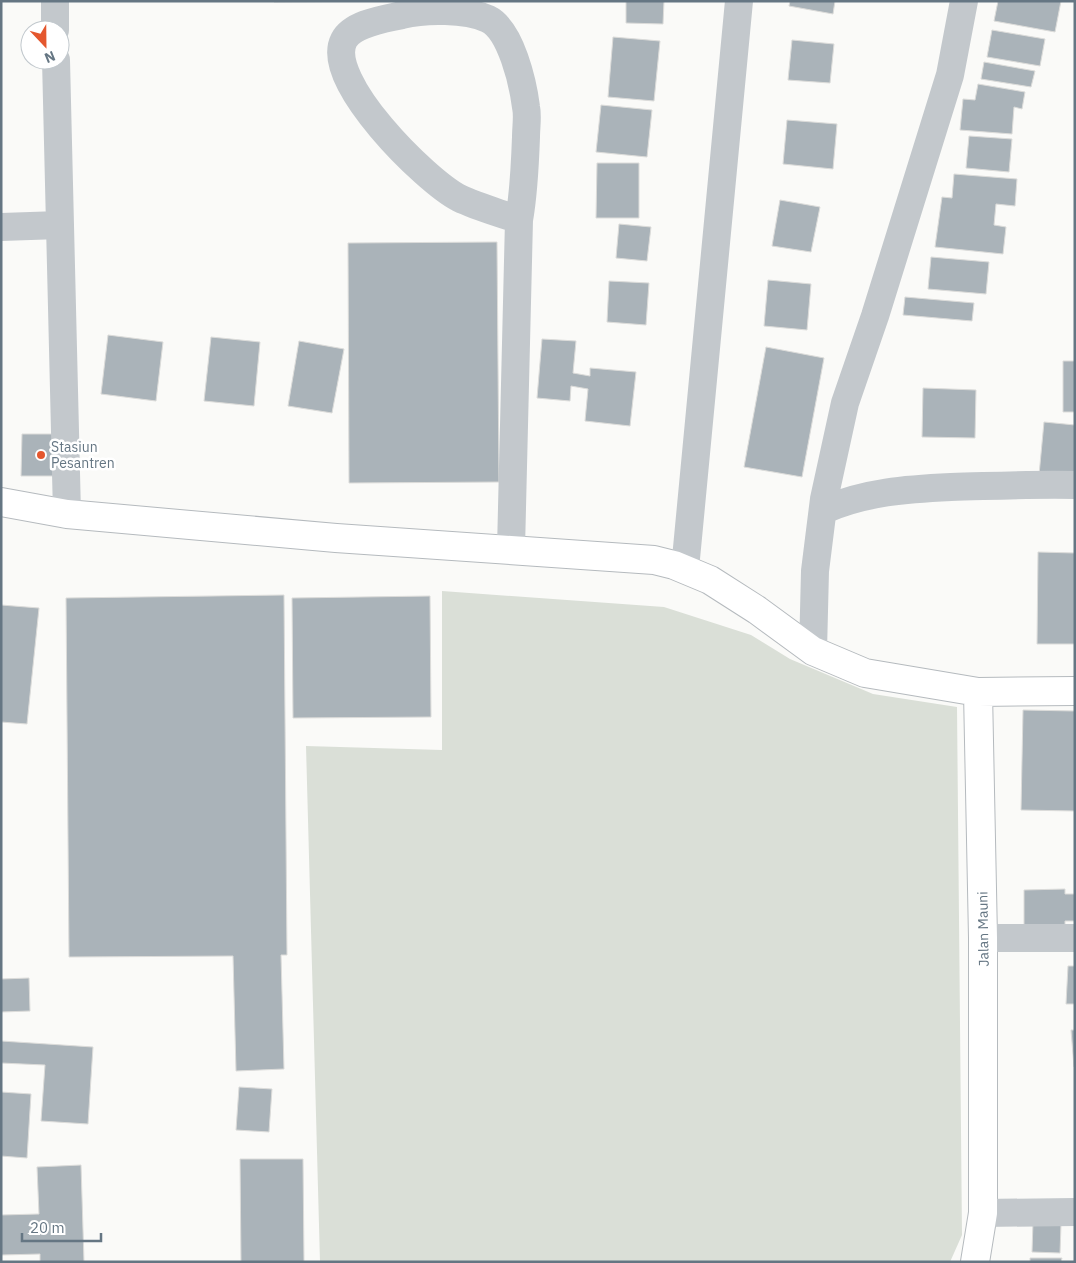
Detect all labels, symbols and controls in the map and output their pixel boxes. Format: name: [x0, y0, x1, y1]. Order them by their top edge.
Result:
north arrow: [20, 20, 70, 70]
text: N: [42, 47, 58, 67]
place label: Stasiun Pesantren: [51, 438, 115, 472]
marker: Stasiun Pesantren: [35, 449, 47, 461]
street label: Jalan Mauni: [973, 891, 993, 967]
scale bar: [22, 1210, 101, 1242]
text: 20 m: [30, 1218, 65, 1237]

